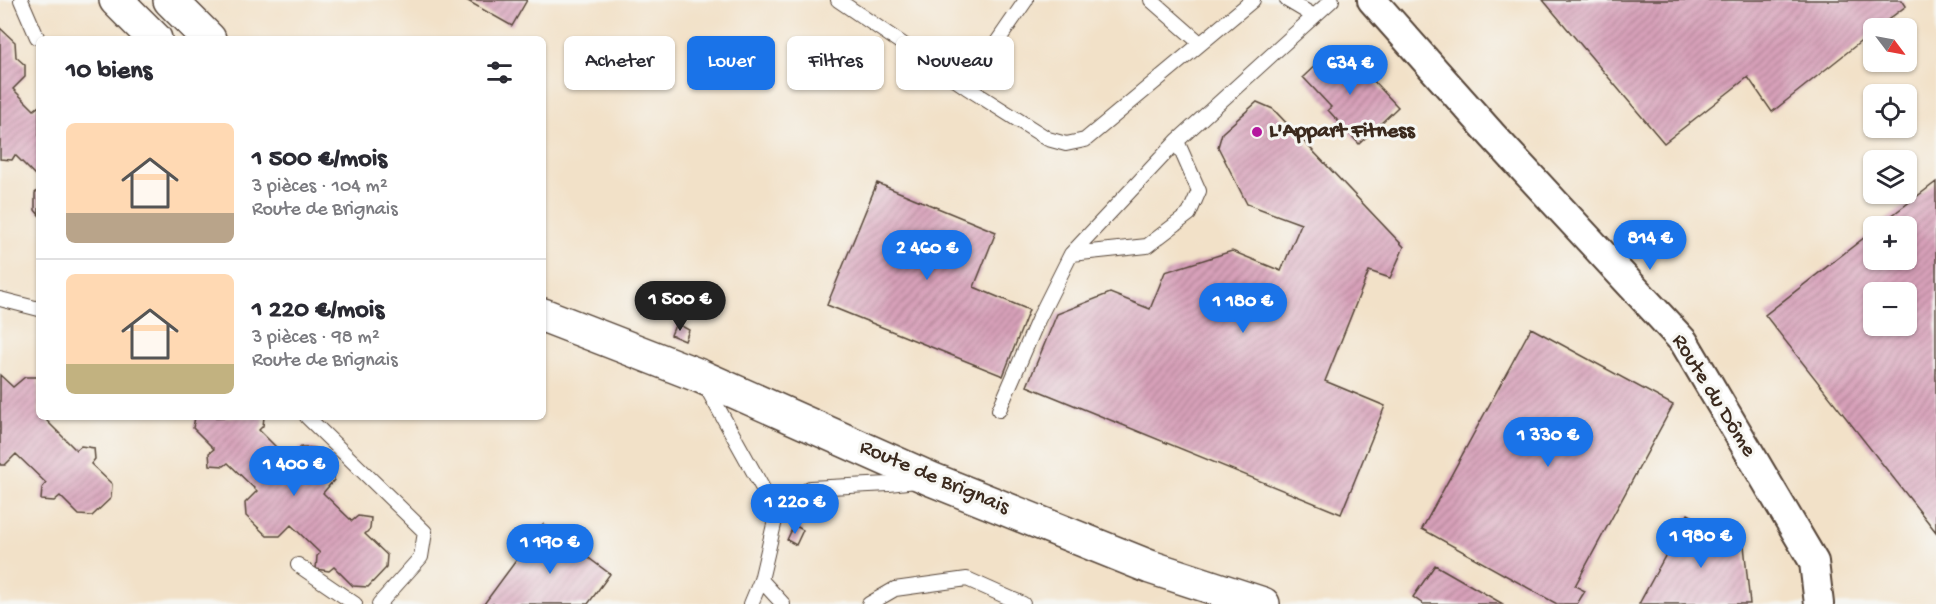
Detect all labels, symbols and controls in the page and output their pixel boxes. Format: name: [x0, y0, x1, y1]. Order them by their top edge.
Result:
north arrow: [1863, 18, 1917, 72]
map controls: [1863, 18, 1917, 336]
chip: Acheter: [564, 36, 675, 90]
chip: Louer: [687, 36, 775, 90]
chip: Filtres: [787, 36, 884, 90]
chip: Nouveau: [896, 36, 1014, 90]
pin: 634 €: [1308, 45, 1392, 96]
text: 634 €: [1327, 53, 1373, 76]
icon: filters: [483, 56, 516, 89]
text: 10 biens: [66, 57, 152, 88]
button: locate: [1863, 84, 1917, 138]
place label: L'Appart Fitness: [1269, 119, 1416, 145]
marker: L'Appart Fitness: [1250, 125, 1264, 139]
text: 1 500 €/mois: [252, 145, 387, 176]
icon: home: [114, 147, 186, 219]
button: layers: [1863, 150, 1917, 204]
text: 3 pièces · 104 m²: [252, 176, 388, 199]
text: Route de Brignais: [252, 199, 398, 222]
button: +: [1863, 216, 1917, 270]
pin: 814 €: [1608, 220, 1692, 271]
text: 814 €: [1627, 228, 1673, 251]
pin: 2 460 €: [872, 230, 982, 281]
text: 2 460 €: [896, 238, 958, 261]
pin: 1 500 €: [625, 281, 735, 332]
button: −: [1863, 282, 1917, 336]
pin: 1 180 €: [1188, 283, 1298, 334]
text: 1 500 €: [649, 289, 711, 312]
text: 1 180 €: [1213, 291, 1273, 314]
text: 1 220 €/mois: [252, 296, 384, 327]
icon: home: [114, 298, 186, 370]
text: 3 pièces · 98 m²: [252, 327, 380, 350]
street label: Route du Dôme: [1665, 330, 1761, 463]
text: Route de Brignais: [252, 350, 398, 373]
pin: 1 330 €: [1493, 417, 1603, 468]
text: 1 330 €: [1517, 425, 1579, 448]
street label: Route de Brignais: [855, 435, 1014, 522]
pin: 1 400 €: [239, 446, 349, 497]
text: 1 400 €: [263, 454, 325, 477]
pin: 1 220 €: [740, 484, 850, 535]
text: 1 220 €: [765, 492, 825, 515]
pin: 1 980 €: [1646, 518, 1756, 569]
pin: 1 190 €: [495, 524, 605, 575]
text: 1 980 €: [1670, 526, 1732, 549]
text: 1 190 €: [521, 532, 579, 555]

